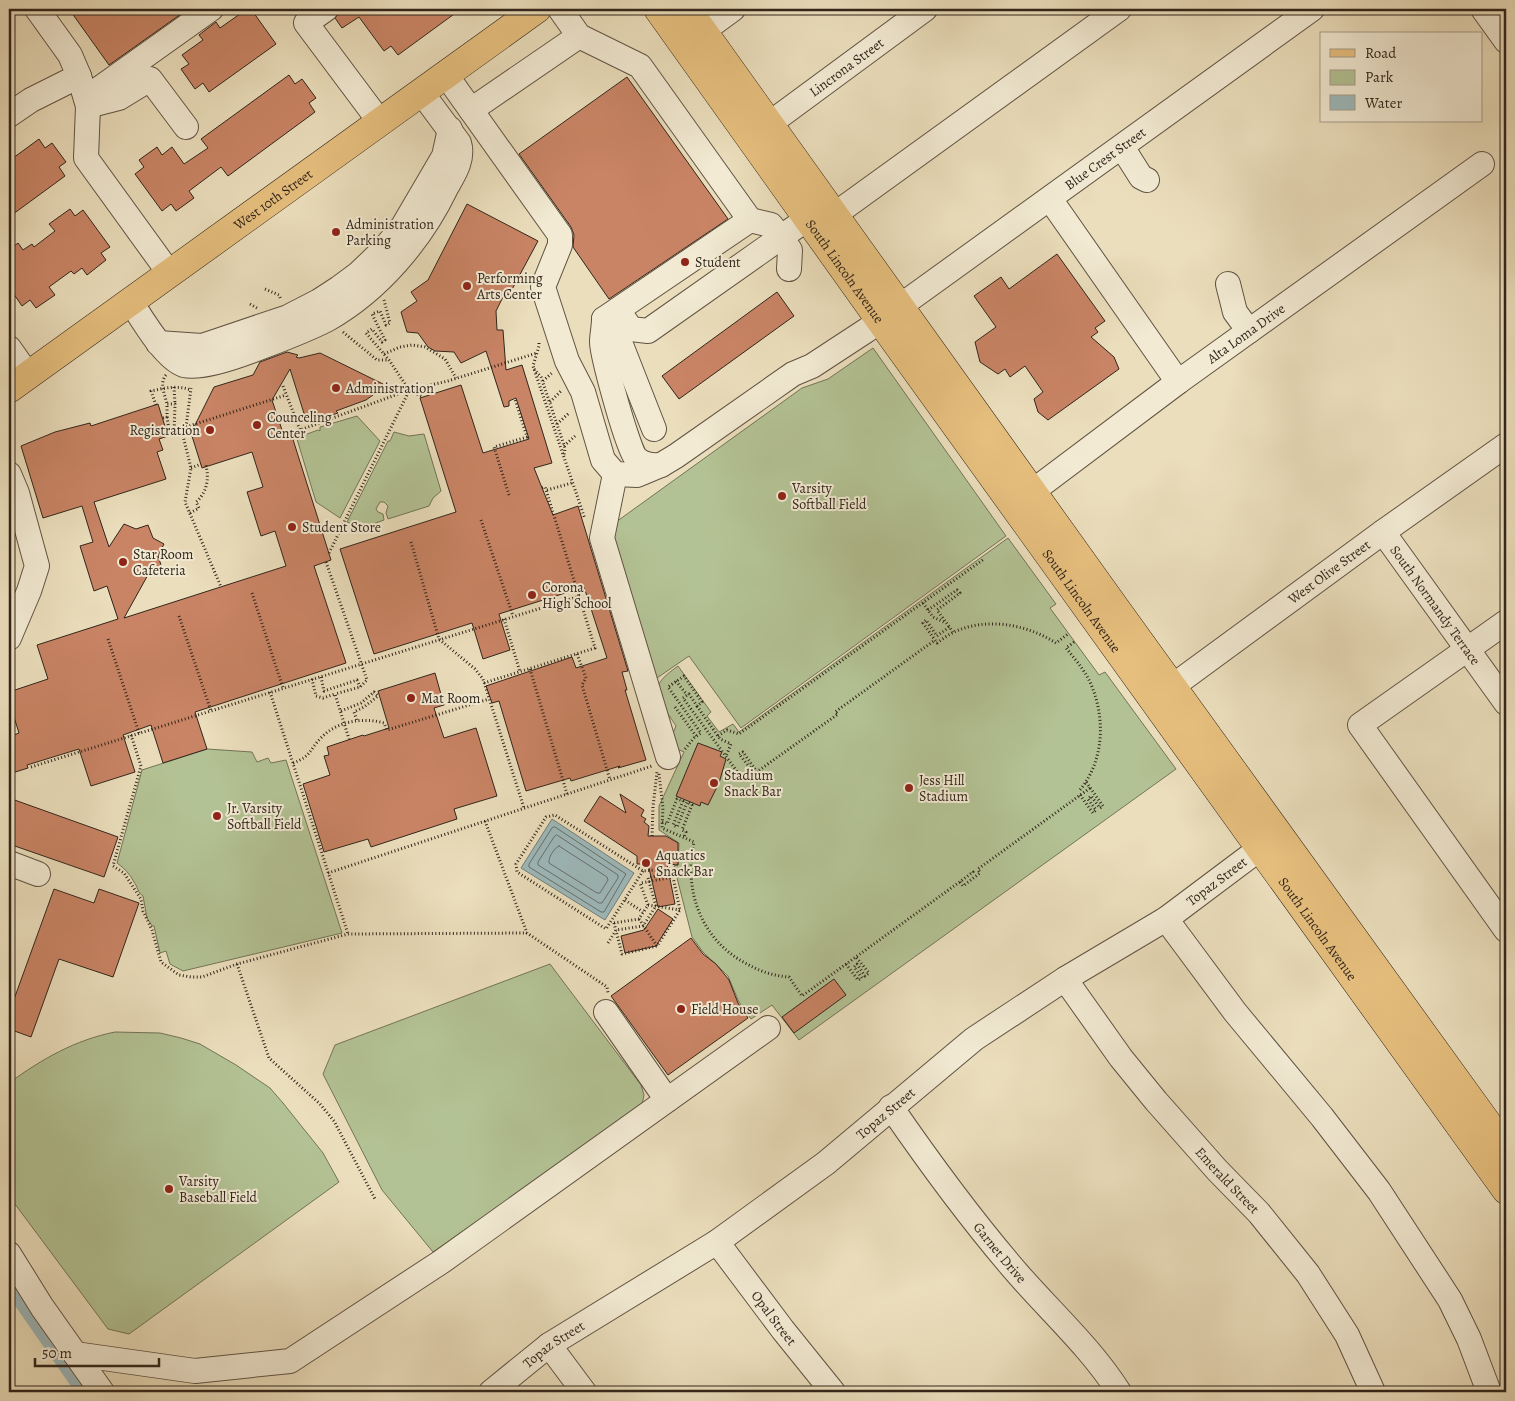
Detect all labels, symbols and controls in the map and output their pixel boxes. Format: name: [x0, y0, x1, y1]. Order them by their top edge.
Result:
legend: [1320, 32, 1482, 122]
street label: Lincrona Street: [805, 33, 888, 101]
text: Road: [1365, 43, 1397, 63]
text: Park: [1365, 67, 1394, 87]
text: Water: [1364, 93, 1402, 113]
street label: Blue Crest Street: [1061, 123, 1150, 194]
street label: West 10th Street: [229, 164, 317, 235]
place label: Administration Parking: [345, 215, 434, 250]
street label: South Lincoln Avenue: [801, 216, 888, 327]
marker: Administration Parking: [330, 226, 342, 238]
place label: Student: [695, 253, 741, 272]
marker: Student: [679, 256, 691, 268]
place label: Performing Arts Center: [476, 269, 543, 304]
marker: Performing Arts Center: [461, 280, 473, 292]
street label: Alta Loma Drive: [1203, 299, 1289, 369]
place label: Administration: [345, 379, 434, 398]
marker: Administration: [330, 382, 342, 394]
place label: Counceling Center: [267, 408, 332, 443]
marker: Counceling Center: [251, 419, 263, 431]
place label: Registration: [130, 421, 200, 440]
marker: Registration: [204, 424, 216, 436]
place label: Varsity Softball Field: [791, 479, 867, 514]
marker: Varsity Softball Field: [776, 490, 788, 502]
place label: Student Store: [302, 518, 381, 537]
marker: Student Store: [286, 521, 298, 533]
street label: West Olive Street: [1283, 535, 1375, 609]
street label: South Normandy Terrace: [1386, 542, 1485, 669]
place label: Star Room Cafeteria: [133, 545, 194, 580]
street label: South Lincoln Avenue: [1038, 545, 1125, 657]
marker: Star Room Cafeteria: [117, 556, 129, 568]
place label: Corona High School: [542, 578, 612, 613]
marker: Corona High School: [526, 589, 538, 601]
place label: Mat Room: [421, 689, 481, 708]
marker: Mat Room: [405, 692, 417, 704]
place label: Stadium Snack Bar: [724, 766, 782, 801]
place label: Jess Hill Stadium: [919, 771, 969, 806]
marker: Stadium Snack Bar: [708, 777, 720, 789]
marker: Jess Hill Stadium: [903, 782, 915, 794]
place label: Jr. Varsity Softball Field: [227, 799, 302, 834]
marker: Jr. Varsity Softball Field: [211, 810, 223, 822]
place label: Aquatics Snack Bar: [655, 846, 714, 881]
street label: Topaz Street: [1183, 852, 1251, 911]
marker: Aquatics Snack Bar: [640, 857, 652, 869]
street label: South Lincoln Avenue: [1274, 873, 1361, 985]
place label: Field House: [691, 1000, 759, 1019]
marker: Field House: [675, 1003, 687, 1015]
street label: Topaz Street: [852, 1083, 920, 1144]
street label: Emerald Street: [1191, 1143, 1264, 1218]
place label: Varsity Baseball Field: [178, 1172, 258, 1207]
marker: Varsity Baseball Field: [163, 1183, 175, 1195]
street label: Garnet Drive: [969, 1218, 1031, 1287]
street label: Opal Street: [747, 1287, 801, 1350]
street label: Topaz Street: [519, 1316, 589, 1373]
scale bar: [35, 1336, 159, 1368]
text: 50 m: [42, 1343, 72, 1363]

